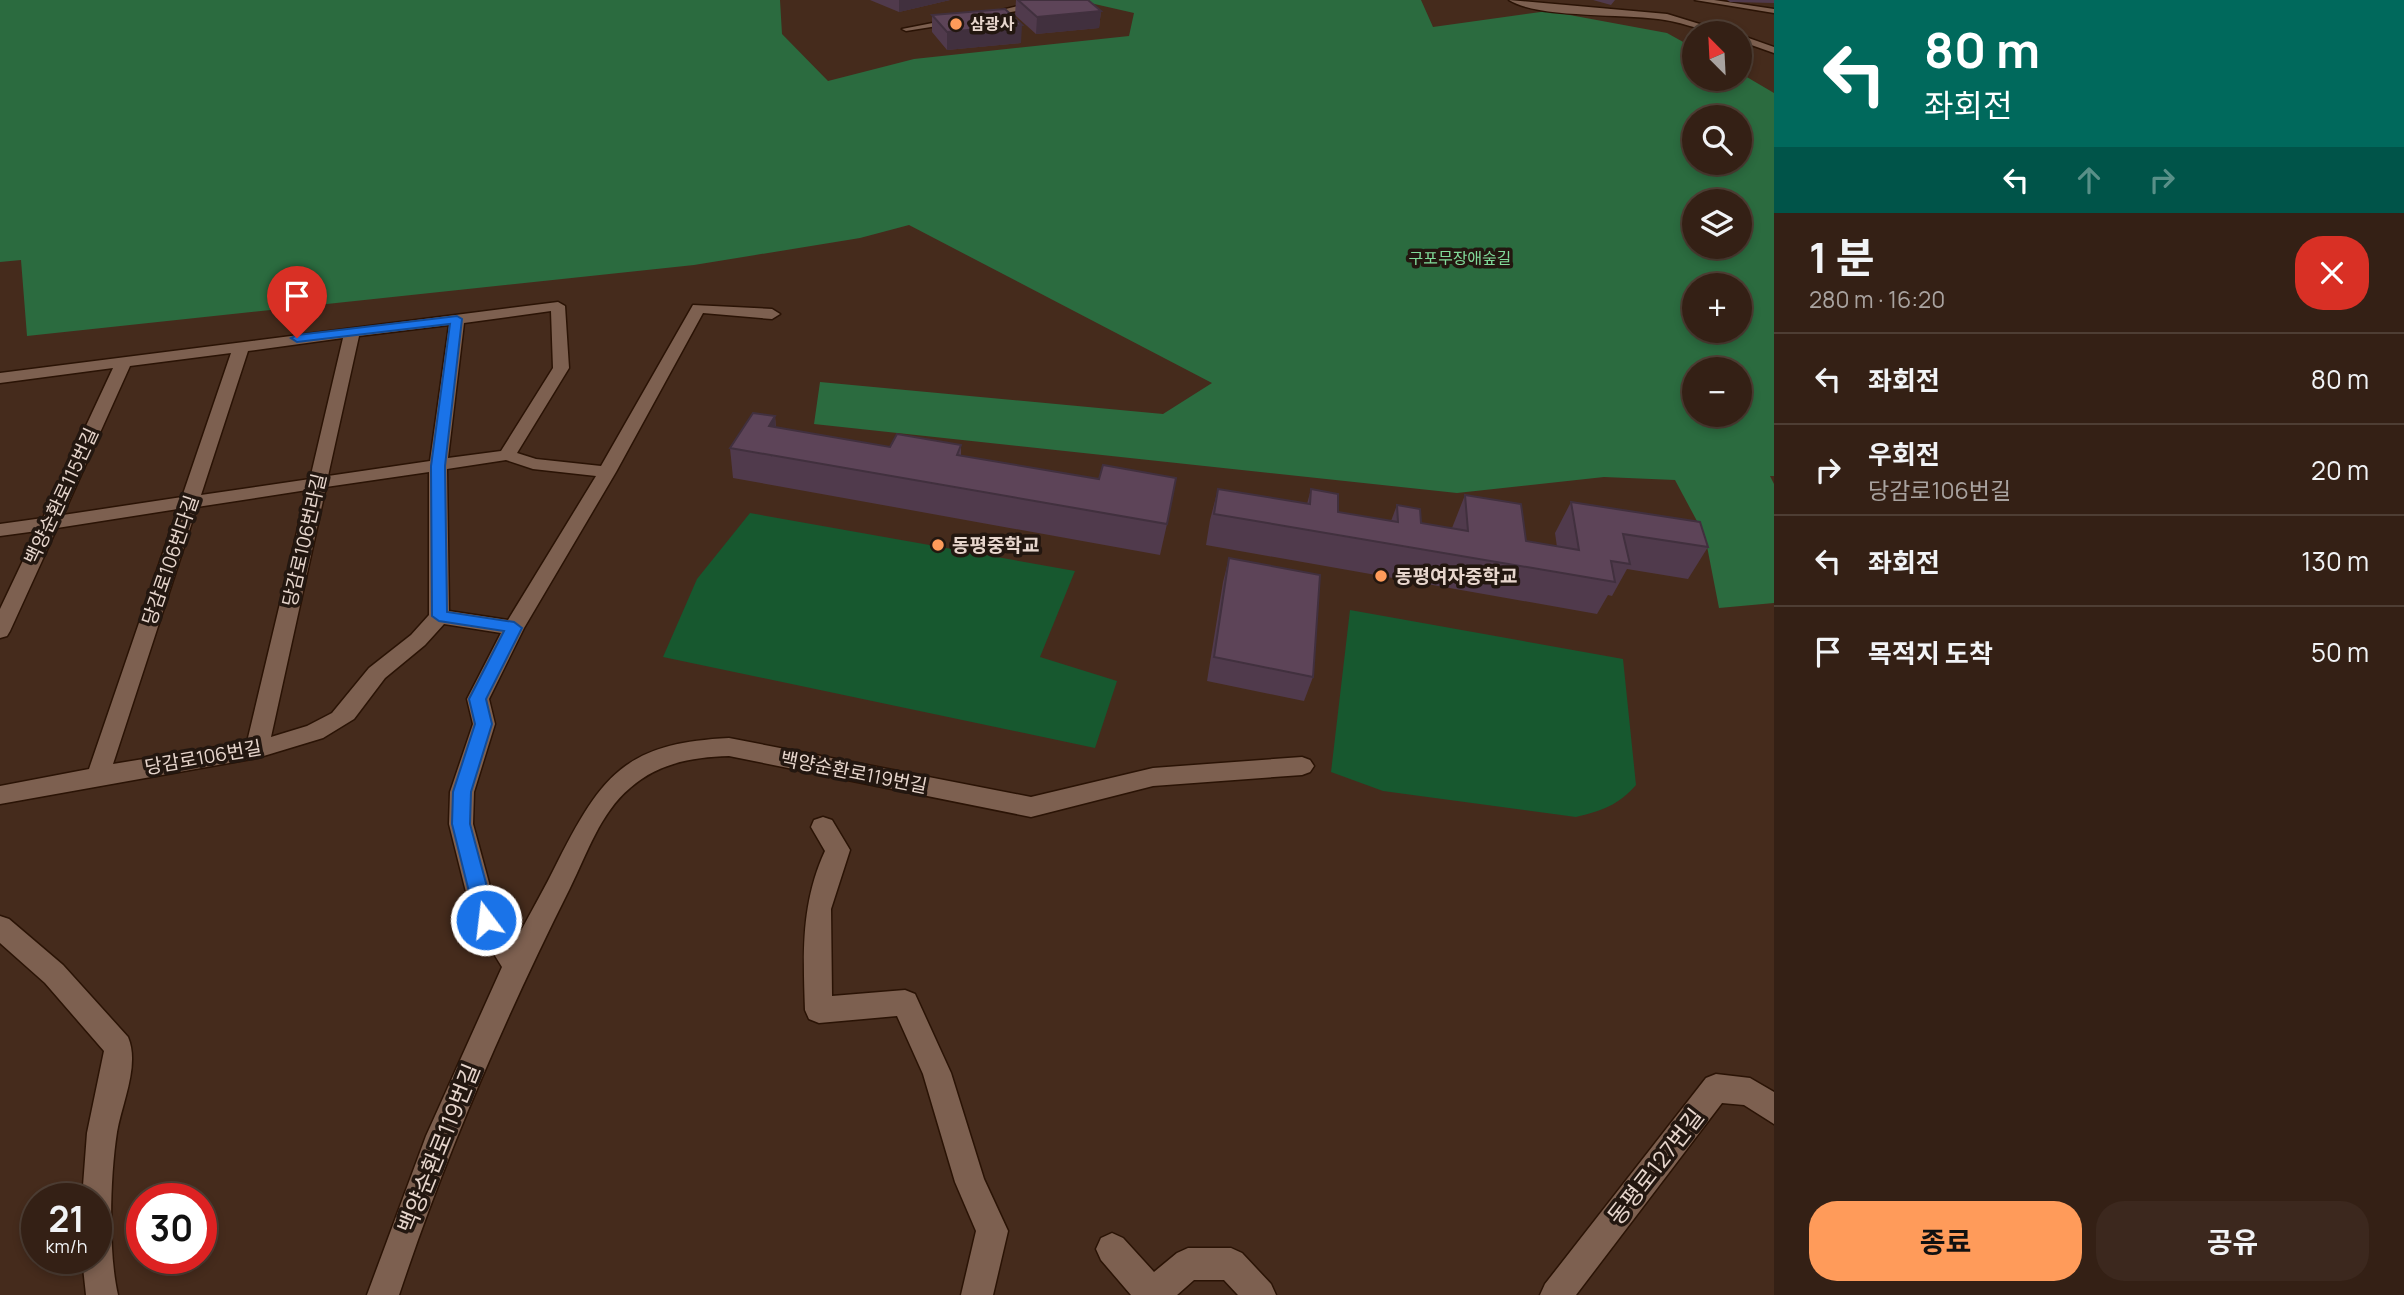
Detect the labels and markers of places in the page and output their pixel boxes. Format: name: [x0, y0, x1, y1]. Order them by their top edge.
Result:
place label: 삼광사: [970, 13, 1014, 35]
marker: 삼광사: [948, 16, 964, 32]
pin: [267, 266, 327, 338]
place label: 동평중학교: [952, 532, 1039, 558]
marker: 동평중학교: [930, 537, 946, 553]
place label: 동평여자중학교: [1395, 563, 1517, 589]
marker: 동평여자중학교: [1373, 568, 1389, 584]

